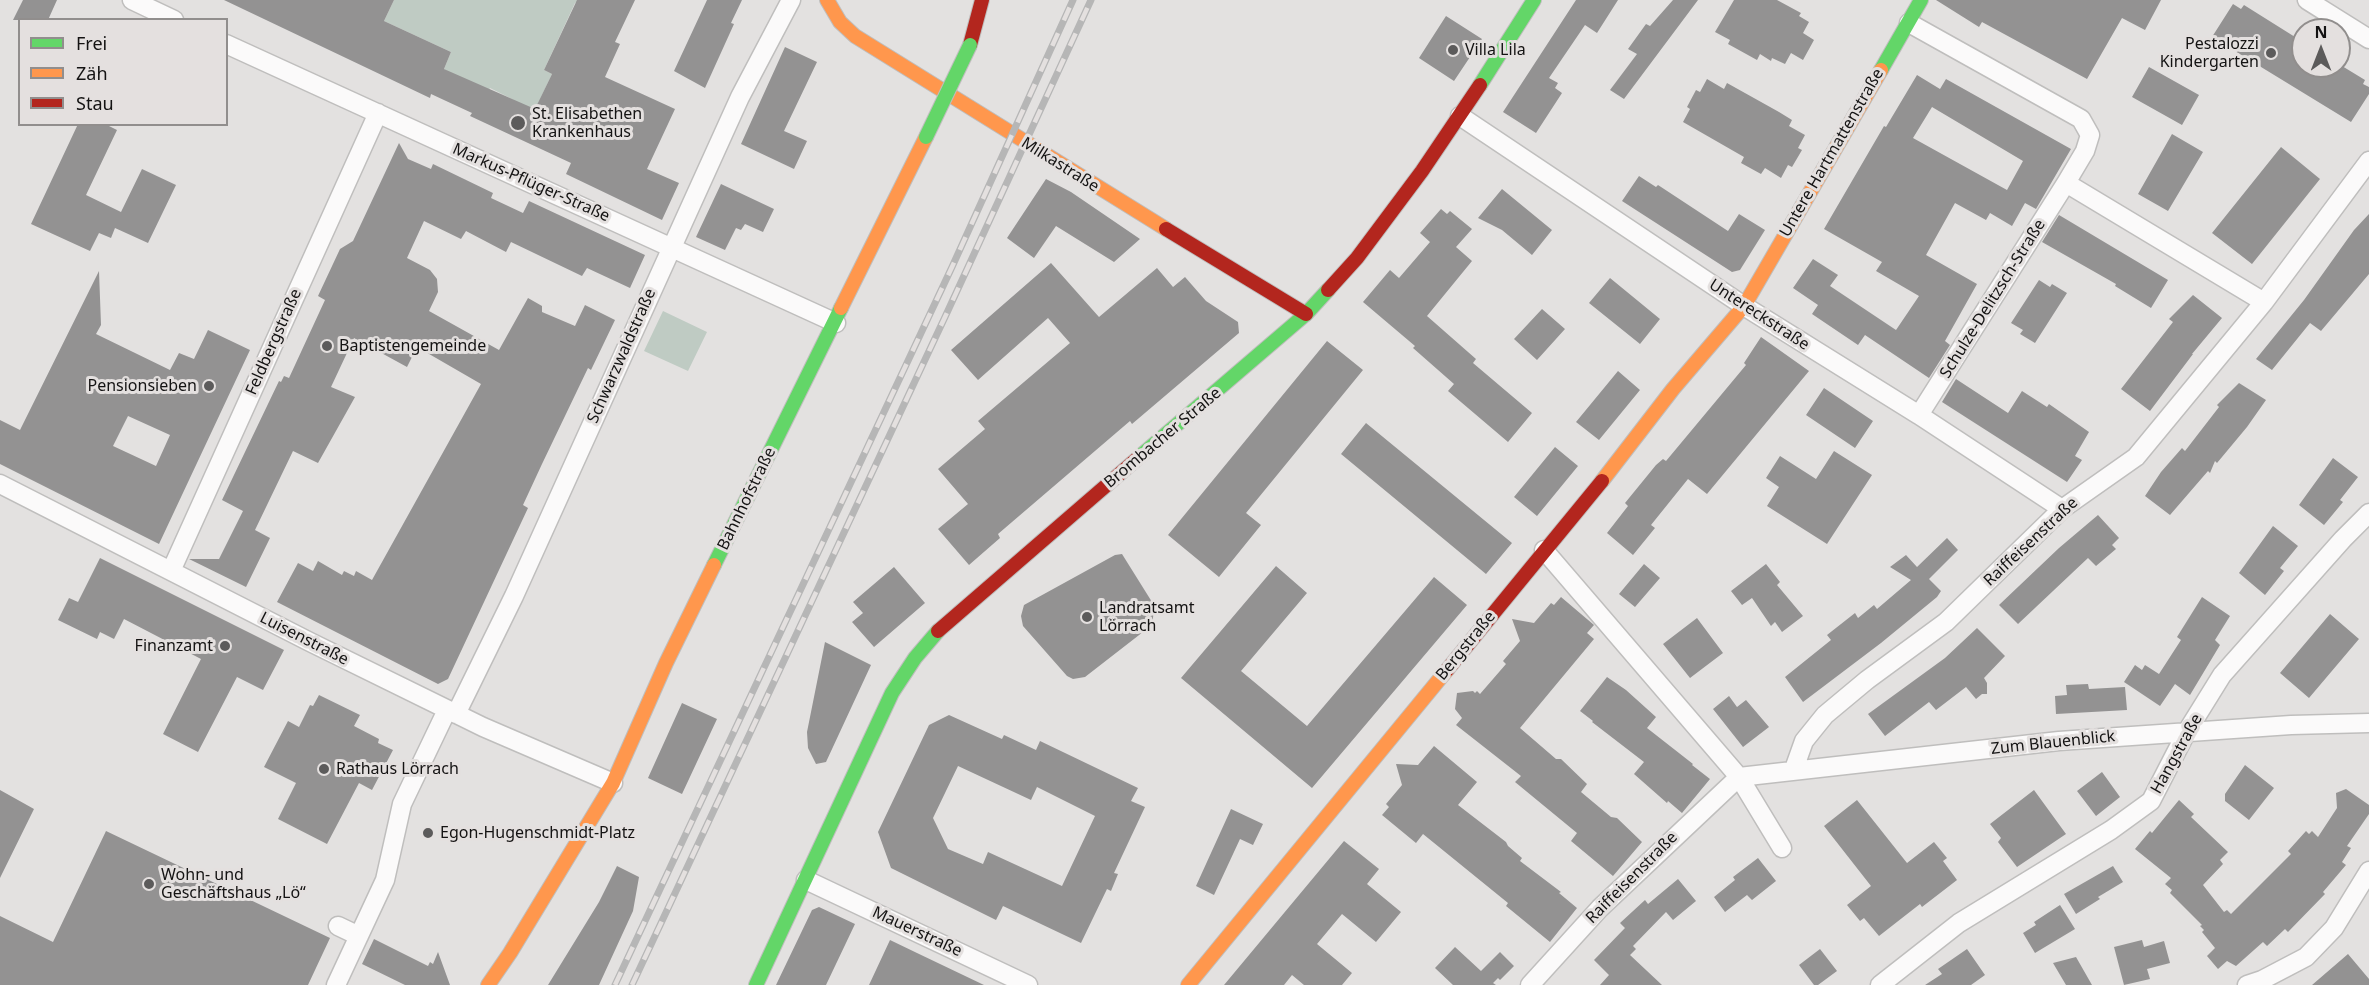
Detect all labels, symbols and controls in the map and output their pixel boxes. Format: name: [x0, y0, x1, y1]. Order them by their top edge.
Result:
legend: [18, 18, 228, 126]
north arrow: [2291, 18, 2351, 78]
text: N: [2314, 21, 2328, 43]
text: Frei: [76, 31, 107, 55]
place label: Pestalozzi Kindergarten: [2160, 34, 2259, 72]
place label: Villa Lila: [1465, 40, 1526, 60]
marker: Villa Lila: [1446, 43, 1460, 57]
marker: Pestalozzi Kindergarten: [2264, 46, 2278, 60]
text: Zäh: [76, 61, 108, 85]
street label: Untere Hartmattenstraße: [1776, 65, 1888, 241]
text: Stau: [76, 91, 114, 115]
place label: St. Elisabethen Krankenhaus: [532, 104, 642, 142]
marker: St. Elisabethen Krankenhaus: [509, 114, 527, 132]
street label: Milkastraße: [1018, 134, 1102, 196]
street label: Markus-Pflüger-Straße: [449, 140, 613, 226]
street label: Schulze-Delitzsch-Straße: [1936, 216, 2050, 382]
street label: Untereckstraße: [1705, 275, 1813, 355]
street label: Feldbergstraße: [242, 286, 306, 398]
street label: Schwarzwaldstraße: [584, 286, 660, 426]
place label: Baptistengemeinde: [339, 336, 486, 356]
marker: Baptistengemeinde: [320, 339, 334, 353]
place label: Pensionsieben: [87, 376, 197, 396]
marker: Pensionsieben: [202, 379, 216, 393]
street label: Brombacher Straße: [1101, 384, 1225, 492]
street label: Bahnhofstraße: [714, 444, 780, 554]
street label: Raiffeisenstraße: [1980, 494, 2082, 590]
place label: Landratsamt Lörrach: [1099, 598, 1195, 636]
street label: Bergstraße: [1432, 607, 1500, 685]
street label: Luisenstraße: [257, 608, 351, 670]
marker: Landratsamt Lörrach: [1080, 610, 1094, 624]
place label: Finanzamt: [135, 636, 213, 656]
marker: Finanzamt: [218, 639, 232, 653]
street label: Hangstraße: [2147, 711, 2207, 797]
street label: Zum Blauenblick: [1990, 727, 2116, 759]
place label: Rathaus Lörrach: [336, 759, 459, 779]
marker: Rathaus Lörrach: [317, 762, 331, 776]
place label: Egon-Hugenschmidt-Platz: [440, 823, 635, 843]
marker: Egon-Hugenschmidt-Platz: [421, 826, 435, 840]
street label: Raiffeisenstraße: [1582, 828, 1682, 928]
place label: Wohn- und Geschäftshaus „Lö“: [161, 865, 306, 903]
marker: Wohn- und Geschäftshaus „Lö“: [142, 877, 156, 891]
street label: Mauerstraße: [869, 903, 965, 961]

